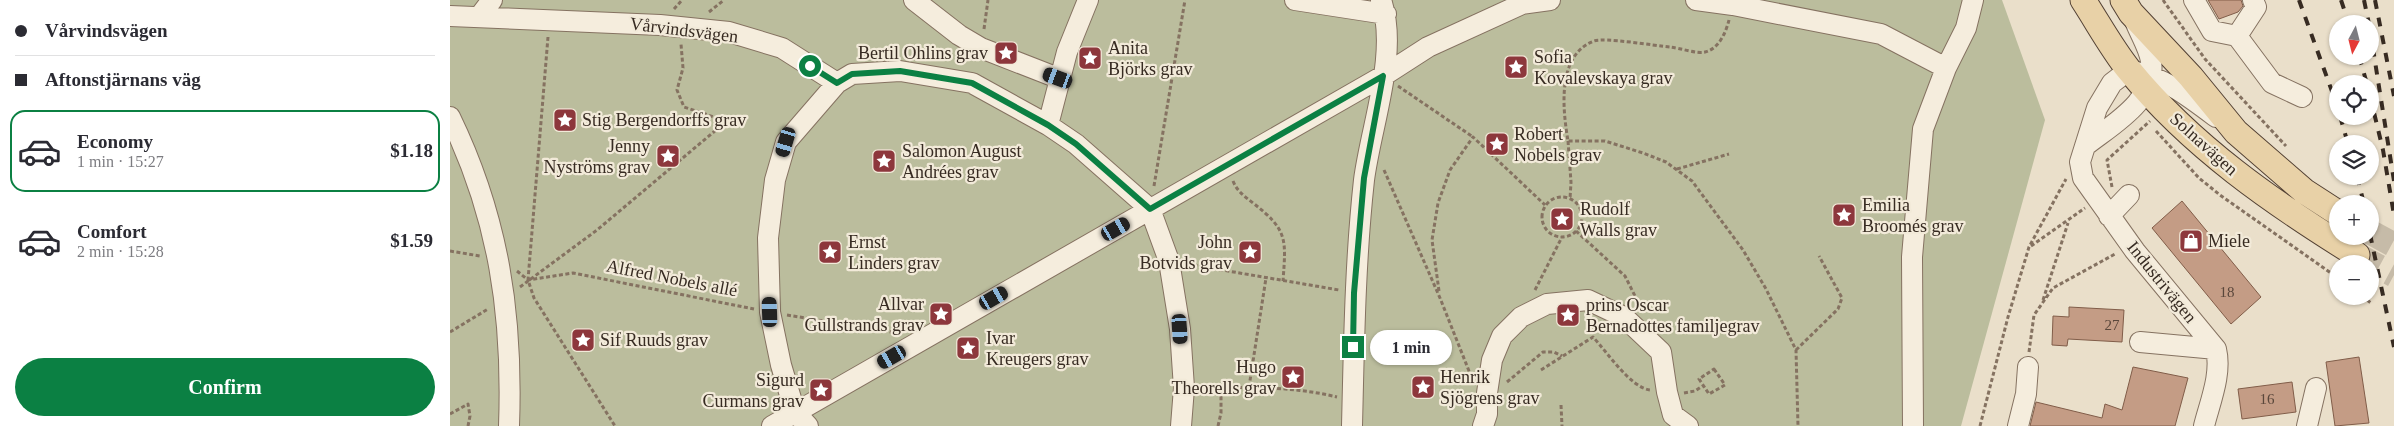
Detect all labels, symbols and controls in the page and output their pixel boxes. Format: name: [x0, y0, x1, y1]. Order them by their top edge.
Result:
street label: Vårvindsvägen: [629, 13, 739, 47]
north arrow: [2329, 15, 2379, 65]
map controls: [2329, 15, 2379, 305]
text: Vårvindsvägen: [45, 20, 167, 41]
place label: Anita Björks grav: [1108, 38, 1193, 79]
place icon: Bertil Ohlins grav: [993, 40, 1019, 66]
place label: Bertil Ohlins grav: [858, 43, 988, 63]
place icon: Anita Björks grav: [1077, 45, 1103, 71]
place label: Sofia Kovalevskaya grav: [1534, 47, 1672, 88]
place icon: Sofia Kovalevskaya grav: [1503, 54, 1529, 80]
route start: [799, 55, 821, 77]
car: [1041, 66, 1074, 90]
text: Aftonstjärnans väg: [45, 69, 201, 90]
button: locate: [2329, 75, 2379, 125]
place icon: Stig Bergendorffs grav: [552, 107, 578, 133]
street label: Solnavägen: [2166, 108, 2242, 180]
place label: Stig Bergendorffs grav: [582, 110, 746, 130]
place label: Robert Nobels grav: [1514, 124, 1601, 165]
car: [774, 125, 797, 159]
icon: car: [17, 129, 62, 174]
text: Economy: [77, 131, 153, 152]
place icon: Robert Nobels grav: [1484, 131, 1510, 157]
button: layers: [2329, 135, 2379, 185]
place label: Jenny Nyströms grav: [544, 136, 650, 177]
text: $1.18: [390, 140, 433, 161]
place label: Salomon August Andrées grav: [902, 141, 1022, 182]
place icon: Jenny Nyströms grav: [655, 143, 681, 169]
place icon: Salomon August Andrées grav: [871, 148, 897, 174]
text: 1 min · 15:27: [77, 153, 164, 170]
place label: Emilia Broomés grav: [1862, 195, 1963, 236]
button: +: [2329, 195, 2379, 245]
place label: Rudolf Walls grav: [1580, 199, 1657, 240]
place icon: Emilia Broomés grav: [1831, 202, 1857, 228]
place icon: Rudolf Walls grav: [1549, 206, 1575, 232]
car: [1099, 215, 1132, 243]
icon: car: [17, 219, 62, 264]
text: Comfort: [77, 221, 147, 242]
shop icon: Miele: [2178, 228, 2204, 254]
text: $1.59: [390, 230, 433, 251]
place label: Miele: [2208, 231, 2250, 251]
place label: Ernst Linders grav: [848, 232, 939, 273]
place label: John Botvids grav: [1140, 232, 1232, 273]
street label: Industrivägen: [2123, 237, 2201, 327]
place icon: Ernst Linders grav: [817, 239, 843, 265]
place icon: John Botvids grav: [1237, 239, 1263, 265]
text: 2 min · 15:28: [77, 243, 164, 260]
street label: Alfred Nobels allé: [605, 255, 739, 301]
button: −: [2329, 255, 2379, 305]
car: [977, 284, 1010, 312]
house number: 18: [2220, 284, 2235, 300]
place label: Allvar Gullstrands grav: [805, 294, 924, 335]
place label: prins Oscar Bernadottes familjegrav: [1586, 295, 1759, 336]
car: [761, 297, 778, 327]
place icon: Allvar Gullstrands grav: [928, 301, 954, 327]
place icon: prins Oscar Bernadottes familjegrav: [1555, 302, 1581, 328]
car: [1171, 314, 1188, 344]
house number: 27: [2105, 317, 2120, 333]
place icon: Sif Ruuds grav: [570, 327, 596, 353]
place label: Ivar Kreugers grav: [986, 328, 1088, 369]
place label: Sif Ruuds grav: [600, 330, 708, 350]
callout: 1 min: [1370, 330, 1453, 364]
place icon: Ivar Kreugers grav: [955, 335, 981, 361]
route end: [1342, 336, 1364, 358]
text: 1 min: [1392, 339, 1430, 356]
car: [875, 343, 908, 371]
place label: Hugo Theorells grav: [1172, 357, 1276, 398]
button: Confirm: [15, 358, 435, 416]
place icon: Hugo Theorells grav: [1280, 364, 1306, 390]
place label: Henrik Sjögrens grav: [1440, 367, 1539, 408]
place label: Sigurd Curmans grav: [703, 370, 804, 411]
place icon: Henrik Sjögrens grav: [1410, 374, 1436, 400]
place icon: Sigurd Curmans grav: [808, 377, 834, 403]
house number: 16: [2260, 391, 2275, 407]

